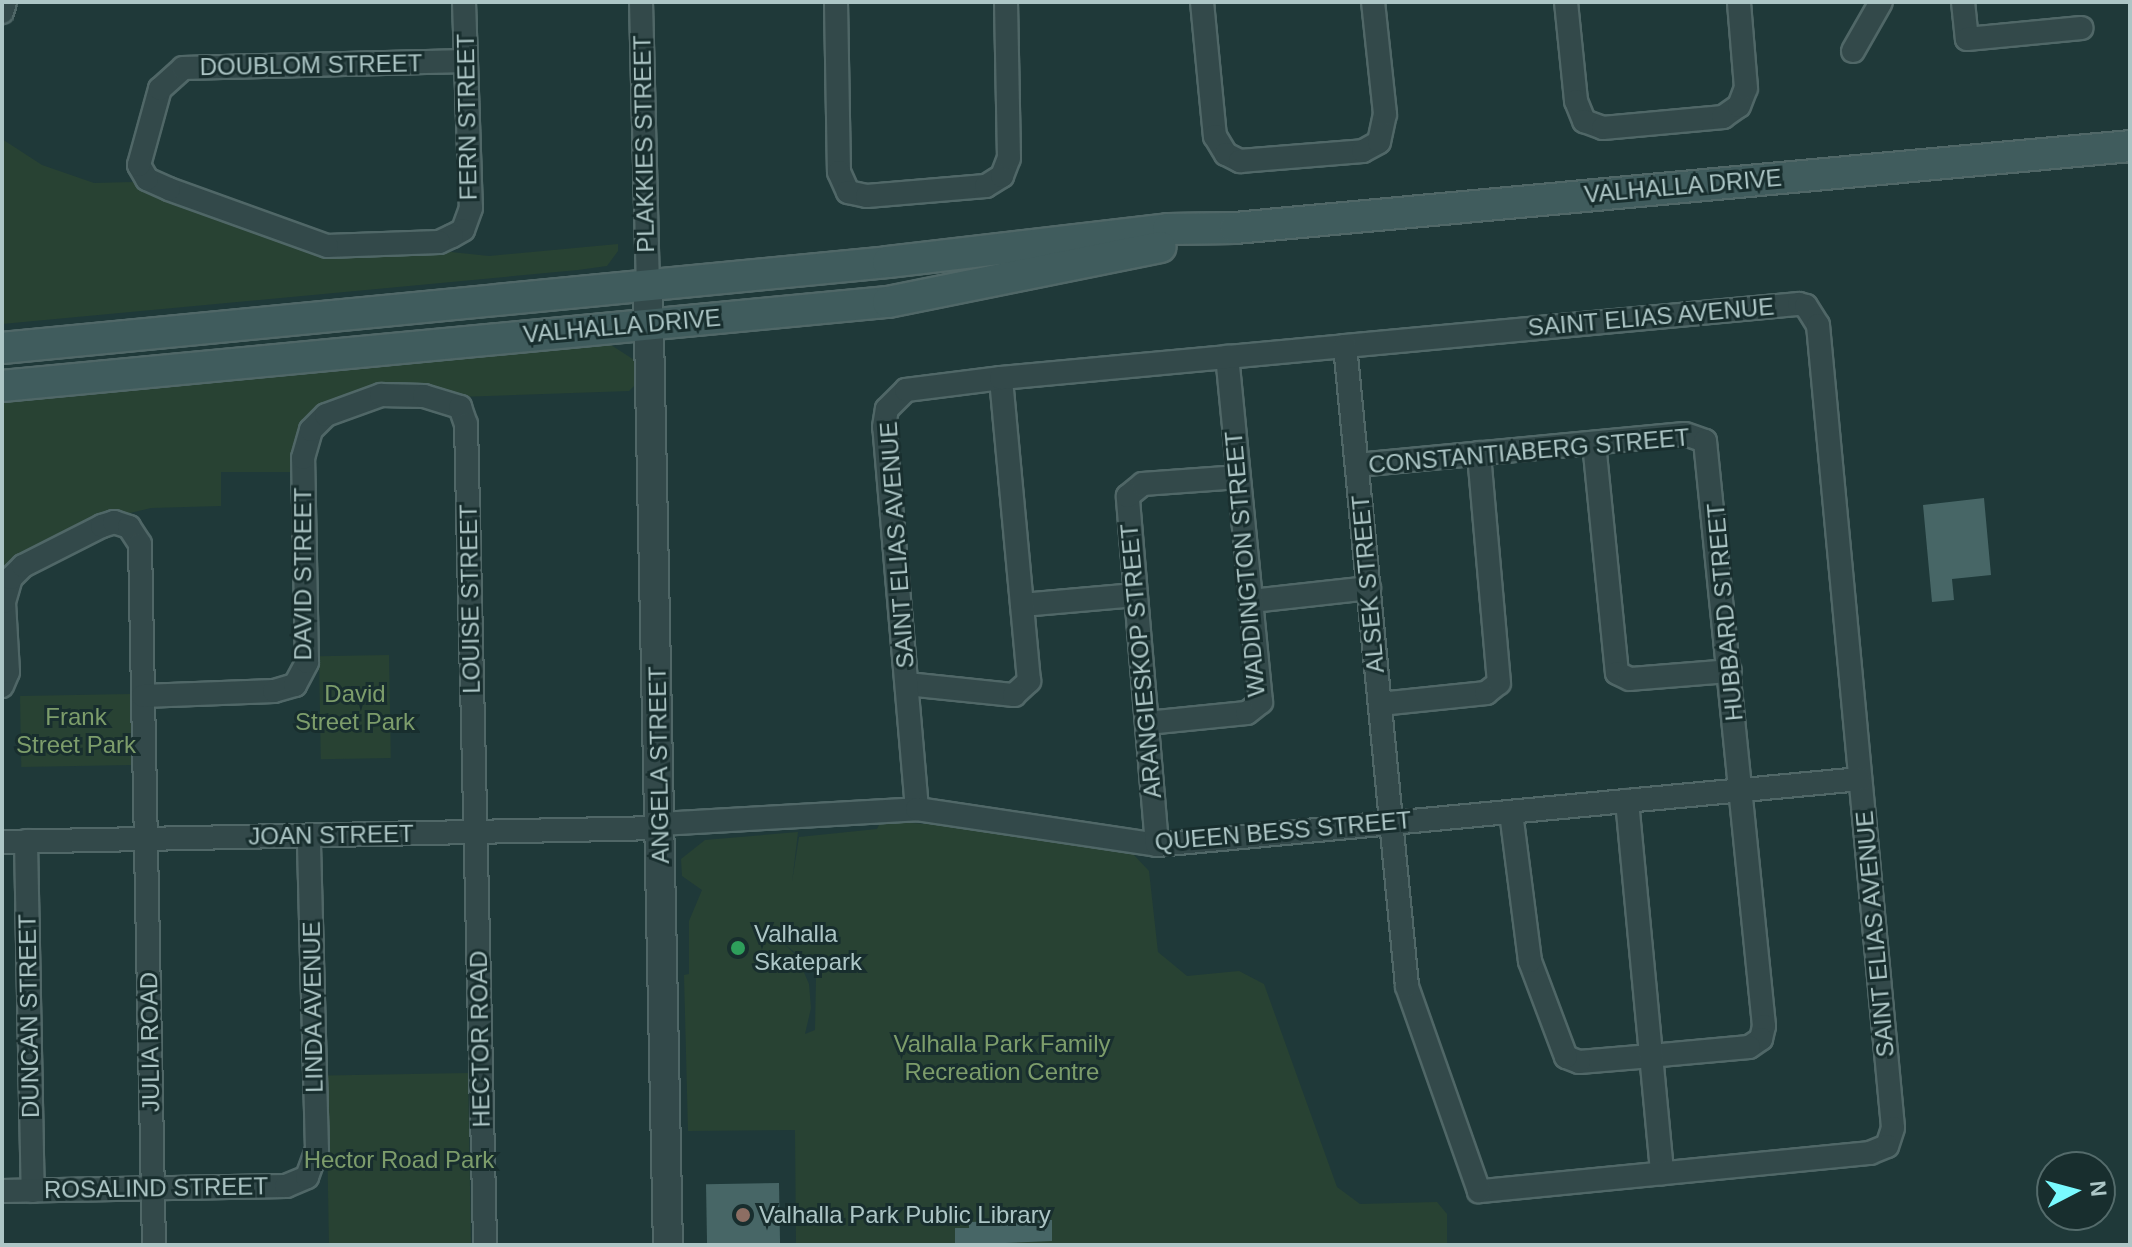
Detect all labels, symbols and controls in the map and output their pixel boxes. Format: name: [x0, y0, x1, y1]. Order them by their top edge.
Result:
street label: FERN STREET: [451, 33, 483, 201]
street label: PLAKKIES STREET: [628, 35, 660, 253]
street label: DOUBLOM STREET: [199, 49, 423, 81]
street label: VALHALLA DRIVE: [1582, 163, 1784, 209]
street label: SAINT ELIAS AVENUE: [1526, 292, 1776, 342]
street label: VALHALLA DRIVE: [521, 303, 723, 349]
street label: SAINT ELIAS AVENUE: [874, 420, 920, 670]
street label: CONSTANTIABERG STREET: [1367, 423, 1691, 479]
street label: WADDINGTON STREET: [1219, 430, 1271, 698]
street label: DAVID STREET: [289, 488, 317, 660]
street label: ALSEK STREET: [1346, 494, 1390, 674]
street label: HUBBARD STREET: [1701, 502, 1749, 722]
street label: LOUISE STREET: [454, 504, 486, 694]
street label: ARANGIESKOP STREET: [1115, 522, 1167, 800]
street label: ANGELA STREET: [643, 665, 675, 865]
park label: David Street Park: [295, 680, 415, 736]
park label: Frank Street Park: [16, 703, 136, 759]
street label: QUEEN BESS STREET: [1154, 805, 1412, 857]
street label: SAINT ELIAS AVENUE: [1850, 809, 1900, 1059]
street label: JOAN STREET: [248, 819, 414, 851]
street label: DUNCAN STREET: [13, 914, 45, 1118]
street label: LINDA AVENUE: [297, 920, 329, 1094]
place label: Valhalla Skatepark: [754, 920, 862, 976]
marker: Valhalla Skatepark: [729, 939, 747, 957]
street label: HECTOR ROAD: [464, 950, 496, 1128]
street label: JULIA ROAD: [134, 971, 166, 1113]
park label: Valhalla Park Family Recreation Centre: [894, 1030, 1110, 1086]
park label: Hector Road Park: [304, 1146, 494, 1174]
north arrow: [2036, 1151, 2116, 1231]
street label: ROSALIND STREET: [44, 1172, 268, 1204]
text: N: [2085, 1179, 2112, 1198]
place label: Valhalla Park Public Library: [759, 1201, 1051, 1229]
marker: Valhalla Park Public Library: [734, 1206, 752, 1224]

